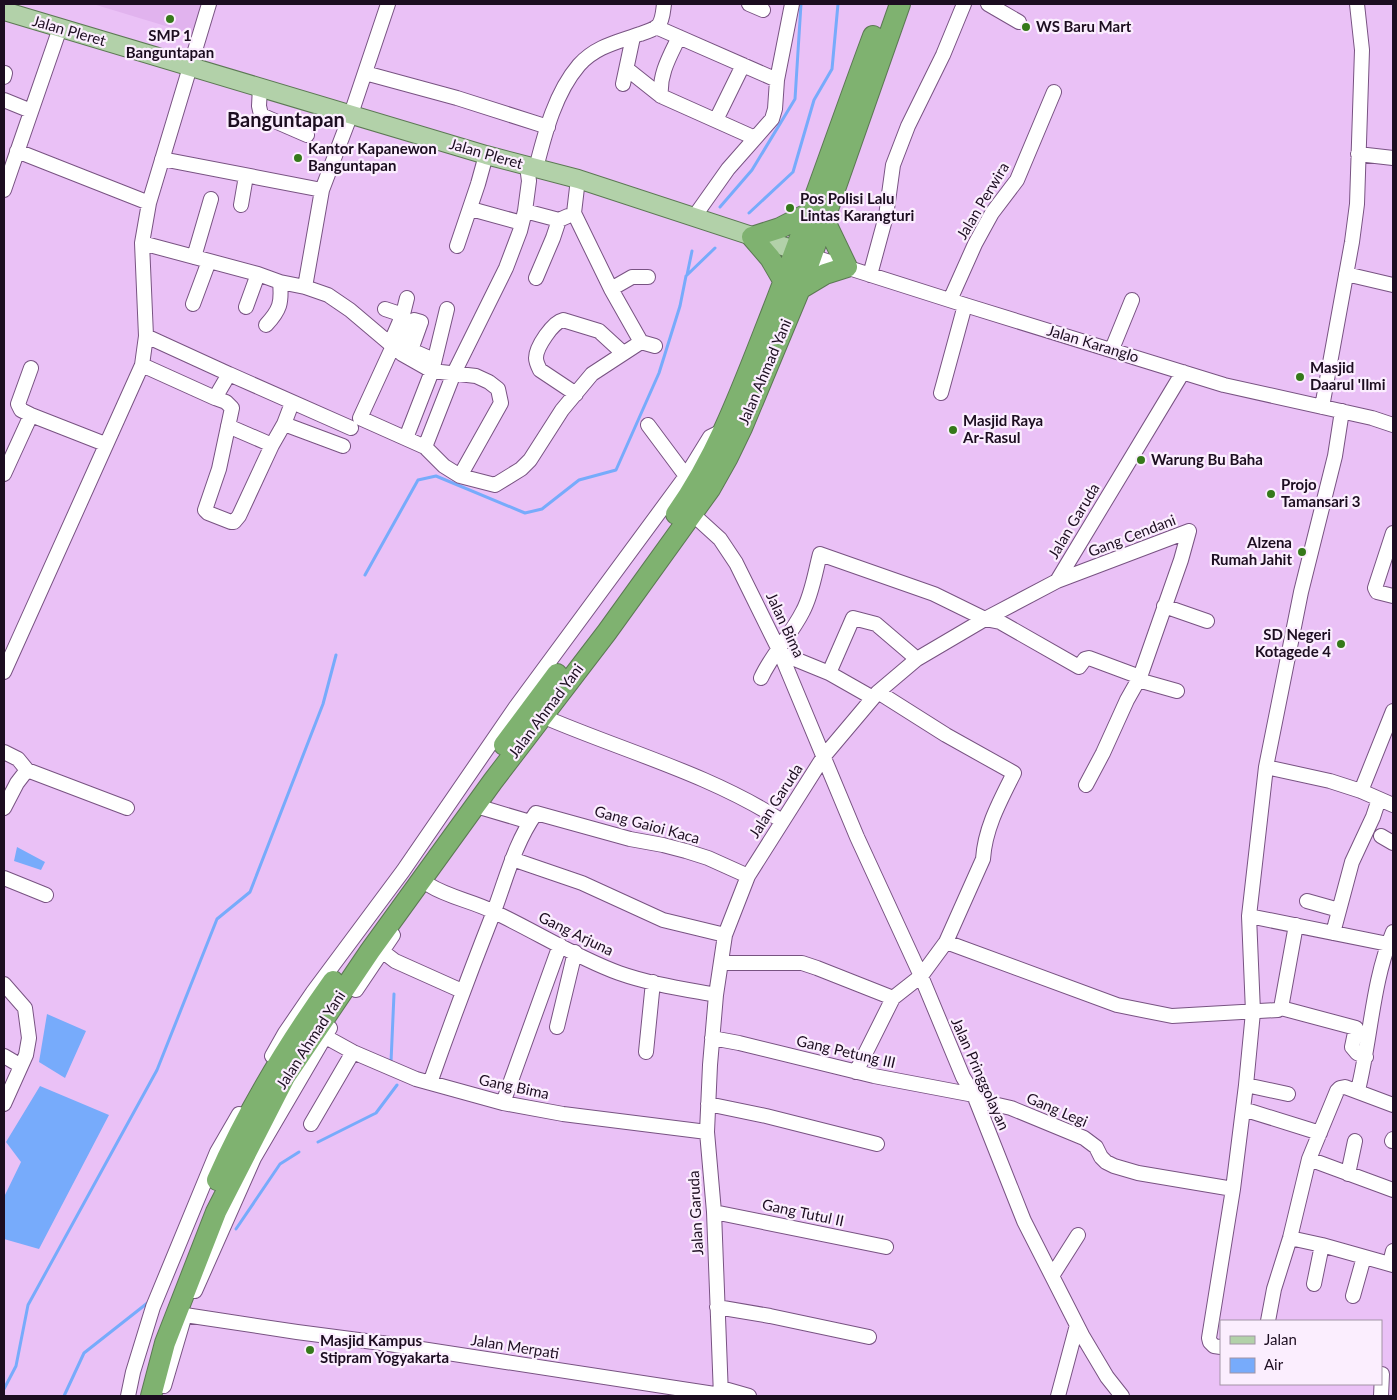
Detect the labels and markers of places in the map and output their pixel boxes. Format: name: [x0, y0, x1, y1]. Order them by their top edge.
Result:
marker: SMP 1 Banguntapan: [164, 13, 176, 25]
place label: WS Baru Mart: [1036, 17, 1132, 35]
marker: WS Baru Mart: [1020, 21, 1032, 33]
place label: SMP 1 Banguntapan: [126, 26, 214, 61]
place label: Kantor Kapanewon Banguntapan: [308, 139, 437, 174]
marker: Kantor Kapanewon Banguntapan: [292, 152, 304, 164]
place label: Pos Polisi Lalu Lintas Karangturi: [800, 189, 914, 224]
marker: Pos Polisi Lalu Lintas Karangturi: [784, 202, 796, 214]
place label: Masjid Daarul 'Ilmi: [1310, 358, 1386, 393]
marker: Masjid Daarul 'Ilmi: [1294, 371, 1306, 383]
place label: Masjid Raya Ar-Rasul: [962, 411, 1043, 446]
marker: Masjid Raya Ar-Rasul: [947, 424, 959, 436]
place label: Warung Bu Baha: [1151, 450, 1263, 468]
marker: Warung Bu Baha: [1135, 454, 1147, 466]
place label: Projo Tamansari 3: [1281, 475, 1361, 510]
marker: Projo Tamansari 3: [1265, 488, 1277, 500]
place label: Alzena Rumah Jahit: [1211, 533, 1292, 568]
marker: Alzena Rumah Jahit: [1296, 546, 1308, 558]
place label: SD Negeri Kotagede 4: [1255, 625, 1331, 660]
marker: SD Negeri Kotagede 4: [1335, 638, 1347, 650]
place label: Masjid Kampus Stipram Yogyakarta: [320, 1331, 449, 1366]
marker: Masjid Kampus Stipram Yogyakarta: [304, 1344, 316, 1356]

